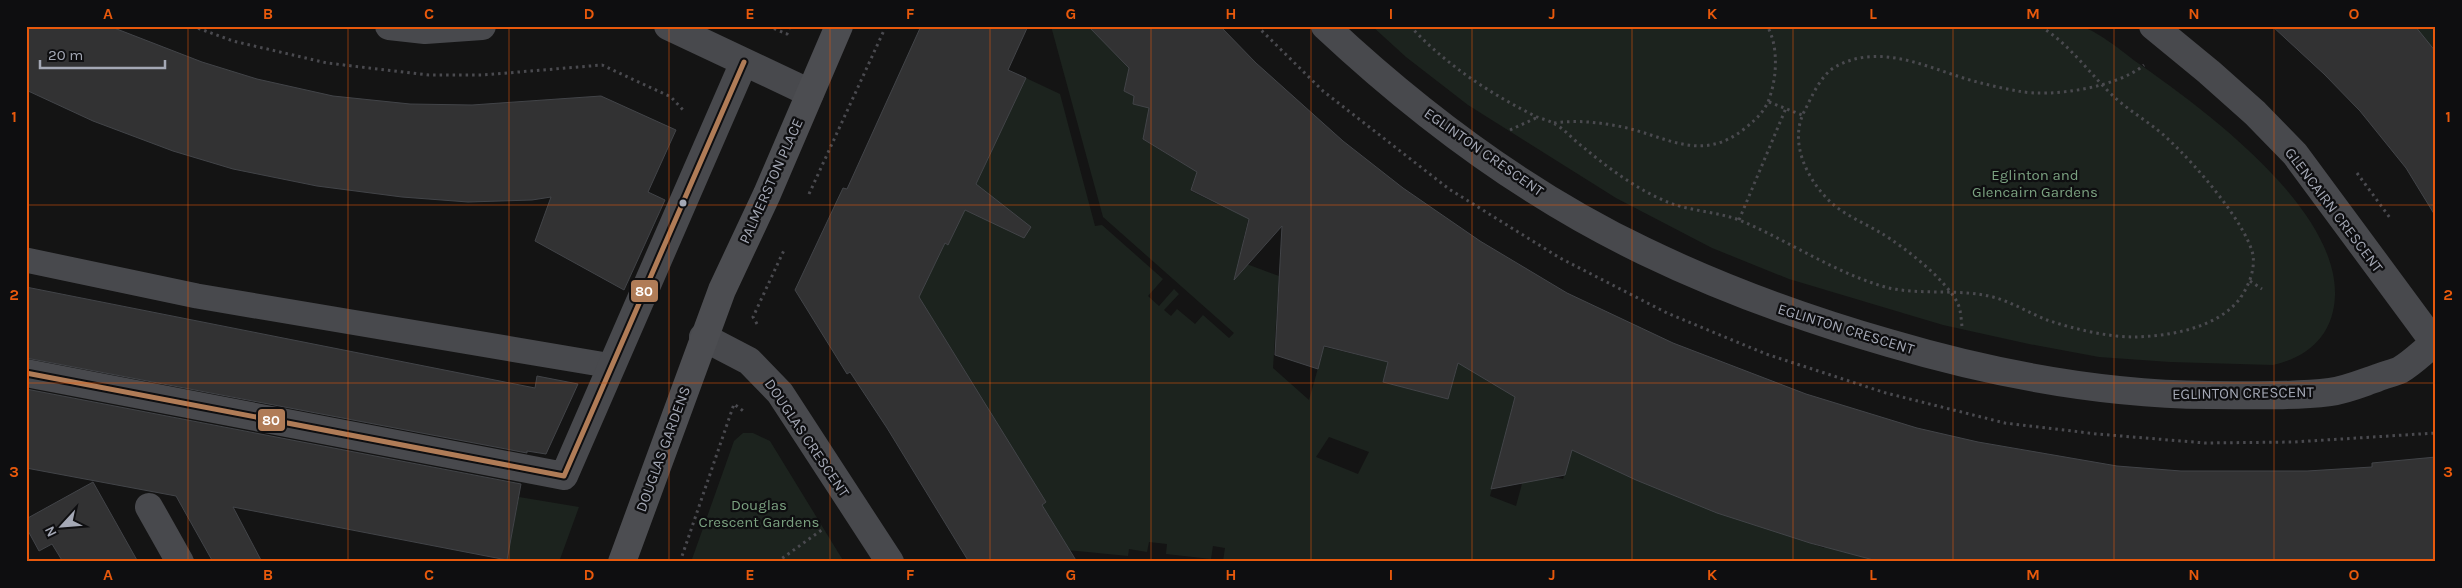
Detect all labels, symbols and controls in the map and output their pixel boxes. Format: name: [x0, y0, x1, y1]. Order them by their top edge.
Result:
text: A: [103, 4, 113, 23]
text: B: [263, 4, 273, 23]
text: C: [424, 4, 434, 23]
text: D: [584, 4, 595, 23]
text: E: [745, 4, 755, 23]
text: F: [906, 4, 915, 23]
text: G: [1066, 4, 1076, 23]
text: H: [1225, 4, 1237, 23]
text: I: [1389, 4, 1393, 23]
text: J: [1548, 4, 1556, 23]
text: K: [1707, 4, 1718, 23]
text: L: [1869, 4, 1877, 23]
text: M: [2026, 4, 2040, 23]
text: N: [2188, 4, 2200, 23]
text: O: [2349, 4, 2360, 23]
scale bar: [40, 38, 165, 70]
text: 20 m: [48, 46, 83, 64]
street label: EGLINTON CRESCENT: [1421, 104, 1548, 200]
text: 1: [11, 107, 17, 126]
text: 1: [2445, 107, 2451, 126]
street label: PALMERSTON PLACE: [735, 116, 807, 246]
street label: GLENCAIRN CRESCENT: [2281, 144, 2387, 276]
park label: Eglinton and Glencairn Gardens: [1972, 166, 2098, 201]
unlabelled marker: [678, 198, 688, 208]
line badge: 80: [630, 279, 659, 303]
text: 80: [635, 283, 653, 300]
text: 2: [9, 285, 19, 304]
text: 2: [2443, 285, 2453, 304]
street label: EGLINTON CRESCENT: [1776, 300, 1917, 358]
street label: DOUGLAS CRESCENT: [761, 376, 853, 501]
street label: EGLINTON CRESCENT: [2172, 383, 2315, 403]
street label: DOUGLAS GARDENS: [632, 384, 694, 514]
line badge: 80: [257, 408, 286, 432]
text: 80: [262, 412, 280, 429]
text: 3: [9, 462, 19, 481]
text: 3: [2443, 462, 2453, 481]
park label: Douglas Crescent Gardens: [699, 496, 819, 531]
north arrow: [38, 500, 88, 550]
text: N: [41, 523, 61, 540]
text: A: [103, 565, 113, 584]
text: B: [263, 565, 273, 584]
text: C: [424, 565, 434, 584]
text: D: [584, 565, 595, 584]
text: E: [745, 565, 755, 584]
text: F: [906, 565, 915, 584]
text: G: [1066, 565, 1076, 584]
text: H: [1225, 565, 1237, 584]
text: I: [1389, 565, 1393, 584]
text: J: [1548, 565, 1556, 584]
text: K: [1707, 565, 1718, 584]
text: L: [1869, 565, 1877, 584]
text: M: [2026, 565, 2040, 584]
text: N: [2188, 565, 2200, 584]
text: O: [2349, 565, 2360, 584]

